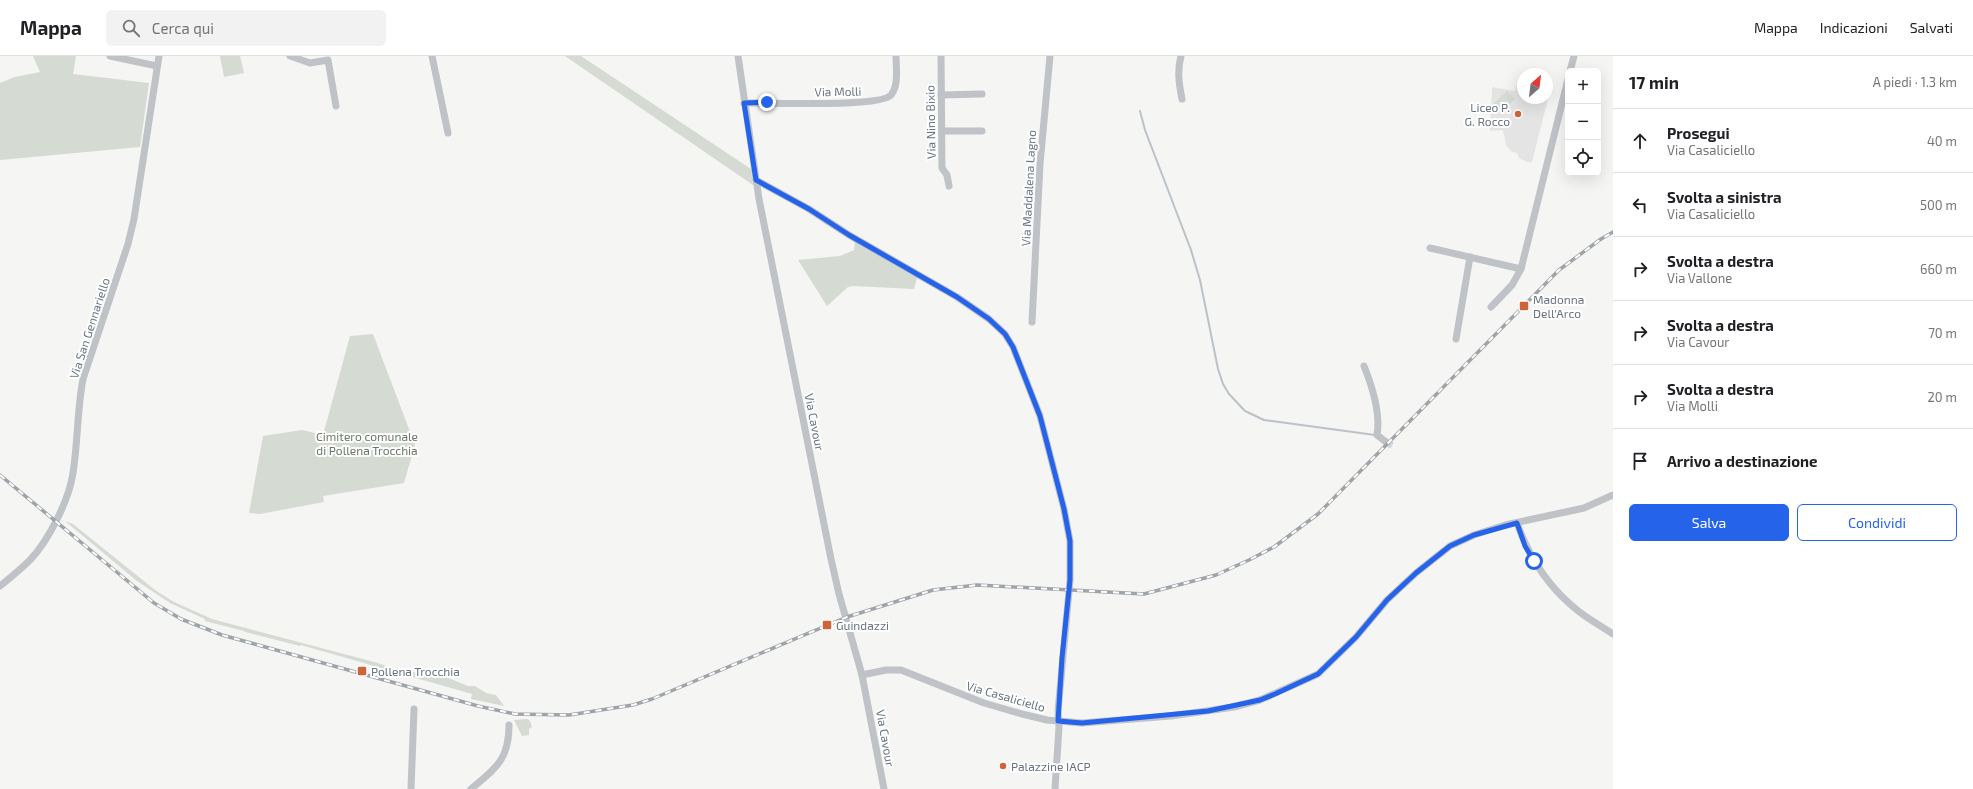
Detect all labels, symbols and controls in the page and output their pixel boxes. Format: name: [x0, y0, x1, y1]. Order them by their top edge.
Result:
search box: [106, 10, 386, 46]
text: Mappa: [20, 16, 82, 39]
icon: search: [120, 17, 142, 39]
text: Cerca qui: [152, 19, 214, 37]
text: Mappa: [1754, 19, 1798, 36]
text: Indicazioni: [1820, 19, 1888, 36]
text: Salvati: [1910, 19, 1953, 36]
north arrow: [1517, 68, 1553, 104]
map controls: [1565, 68, 1601, 176]
button: +: [1565, 68, 1601, 104]
text: 17 min: [1629, 72, 1679, 92]
text: A piedi · 1.3 km: [1873, 74, 1957, 90]
street label: Via Molli: [814, 84, 862, 98]
street label: Via Nino Bixio: [922, 85, 938, 159]
route end: [758, 93, 776, 111]
place label: Liceo P. G. Rocco: [1465, 100, 1510, 128]
button: −: [1565, 104, 1601, 140]
marker: Liceo P. G. Rocco: [1513, 109, 1523, 119]
text: Prosegui: [1667, 124, 1730, 142]
street label: Via Maddalena Lagno: [1018, 129, 1038, 247]
icon: ahead: [1629, 130, 1651, 152]
text: 40 m: [1927, 133, 1957, 149]
button: locate: [1565, 140, 1601, 176]
text: Via Casaliciello: [1667, 142, 1755, 158]
text: Svolta a sinistra: [1667, 188, 1782, 206]
icon: left: [1629, 194, 1651, 216]
text: 500 m: [1920, 197, 1957, 213]
text: Via Casaliciello: [1667, 206, 1755, 222]
text: Svolta a destra: [1667, 252, 1774, 270]
icon: right: [1629, 258, 1651, 280]
text: 660 m: [1920, 261, 1957, 277]
text: Via Vallone: [1667, 270, 1732, 286]
street label: Via San Gennariello: [66, 276, 112, 380]
place label: Madonna Dell'Arco: [1533, 292, 1584, 320]
marker: Madonna Dell'Arco: [1518, 300, 1530, 312]
text: Svolta a destra: [1667, 316, 1774, 334]
icon: right: [1629, 322, 1651, 344]
text: 70 m: [1928, 325, 1957, 341]
text: Via Cavour: [1667, 334, 1730, 350]
text: Svolta a destra: [1667, 380, 1774, 398]
icon: right: [1629, 386, 1651, 408]
text: 20 m: [1928, 389, 1957, 405]
street label: Via Cavour: [803, 392, 827, 452]
text: Via Molli: [1667, 398, 1718, 414]
park label: Cimitero comunale di Pollena Trocchia: [316, 429, 418, 457]
icon: arrive: [1629, 450, 1651, 472]
text: Arrivo a destinazione: [1667, 452, 1818, 470]
button: Salva: [1629, 504, 1789, 541]
button: Condividi: [1797, 504, 1957, 541]
route start: [1525, 552, 1543, 570]
place label: Guindazzi: [836, 618, 889, 632]
marker: Guindazzi: [821, 619, 833, 631]
place label: Pollena Trocchia: [371, 664, 460, 678]
marker: Pollena Trocchia: [356, 665, 368, 677]
street label: Via Casaliciello: [965, 678, 1047, 714]
street label: Via Cavour: [874, 708, 898, 768]
place label: Palazzine IACP: [1011, 759, 1091, 773]
marker: Palazzine IACP: [998, 761, 1008, 771]

